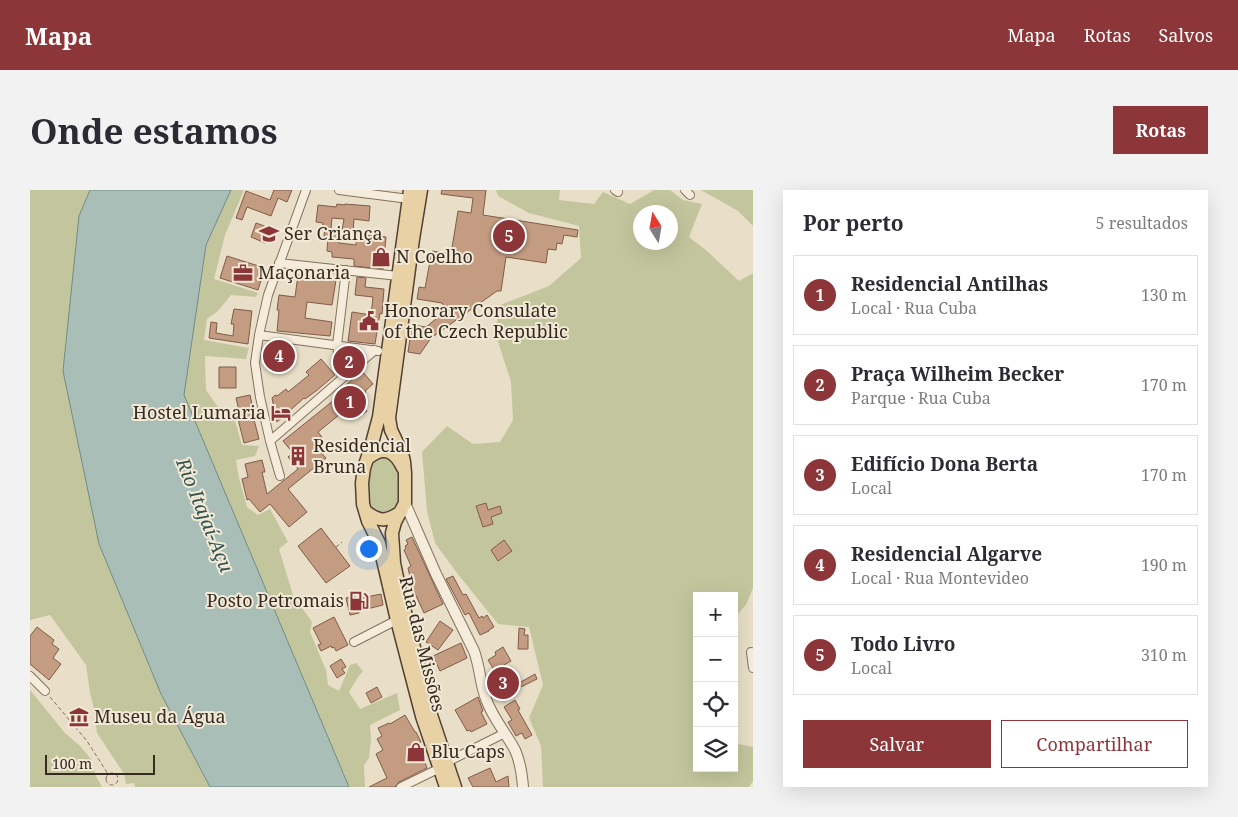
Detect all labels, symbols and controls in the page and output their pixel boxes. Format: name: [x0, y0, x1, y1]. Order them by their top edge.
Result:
text: Mapa: [25, 19, 92, 52]
text: Mapa: [1008, 23, 1056, 47]
text: Rotas: [1084, 23, 1131, 47]
text: Salvos: [1159, 23, 1213, 47]
button: Rotas: [1113, 106, 1208, 154]
text: Onde estamos: [30, 107, 278, 154]
north arrow: [633, 205, 678, 250]
text: Por perto: [803, 209, 904, 237]
text: 5 resultados: [1096, 212, 1188, 234]
pin: 5: [493, 217, 525, 255]
place label: Ser Criança: [284, 221, 383, 245]
school or university icon: Ser Criança: [258, 223, 280, 245]
place label: N Coelho: [396, 244, 473, 268]
shop icon: N Coelho: [370, 246, 392, 268]
place label: Maçonaria: [258, 260, 350, 284]
office icon: Maçonaria: [232, 262, 254, 284]
text: Residencial Antilhas: [851, 271, 1048, 297]
text: 1: [815, 284, 825, 306]
text: 130 m: [1141, 284, 1187, 306]
text: Local · Rua Cuba: [851, 297, 977, 319]
place label: Honorary Consulate of the Czech Republic: [384, 298, 568, 343]
public building icon: Honorary Consulate of the Czech Republic: [358, 310, 380, 332]
pin: 4: [263, 337, 295, 375]
pin: 2: [333, 343, 365, 381]
text: Praça Wilheim Becker: [851, 361, 1064, 387]
text: 2: [815, 374, 825, 396]
text: 170 m: [1141, 374, 1187, 396]
pin: 1: [334, 383, 366, 421]
text: Parque · Rua Cuba: [851, 387, 991, 409]
place label: Hostel Lumaria: [133, 400, 266, 424]
hotel icon: Hostel Lumaria: [270, 402, 292, 424]
place label: Residencial Bruna: [313, 433, 411, 478]
building icon: Residencial Bruna: [287, 445, 309, 467]
text: Edifício Dona Berta: [851, 451, 1038, 477]
water label: Rio Itajaí-Açu: [170, 453, 240, 577]
text: 3: [815, 464, 825, 486]
text: 170 m: [1141, 464, 1187, 486]
text: Local: [851, 477, 892, 499]
your location: [356, 536, 382, 562]
text: Residencial Algarve: [851, 541, 1042, 567]
text: 4: [815, 554, 825, 576]
text: 190 m: [1141, 554, 1187, 576]
text: Local · Rua Montevideo: [851, 567, 1029, 589]
street label: Rua das Missões: [395, 573, 451, 714]
place label: Posto Petromais: [206, 588, 344, 612]
fuel station icon: Posto Petromais: [348, 590, 370, 612]
map controls: [693, 592, 738, 772]
button: +: [693, 592, 738, 637]
text: Todo Livro: [851, 631, 956, 657]
button: −: [693, 637, 738, 682]
text: 5: [815, 644, 825, 666]
text: 310 m: [1141, 644, 1187, 666]
text: Local: [851, 657, 892, 679]
pin: 3: [487, 664, 519, 702]
button: locate: [693, 682, 738, 727]
place label: Museu da Água: [94, 704, 226, 728]
museum icon: Museu da Água: [68, 706, 90, 728]
button: Salvar: [803, 720, 991, 768]
button: Compartilhar: [1001, 720, 1188, 768]
button: layers: [693, 727, 738, 772]
place label: Blu Caps: [431, 739, 505, 763]
shop icon: Blu Caps: [405, 741, 427, 763]
scale bar: [45, 752, 155, 775]
text: 100 m: [52, 754, 92, 773]

